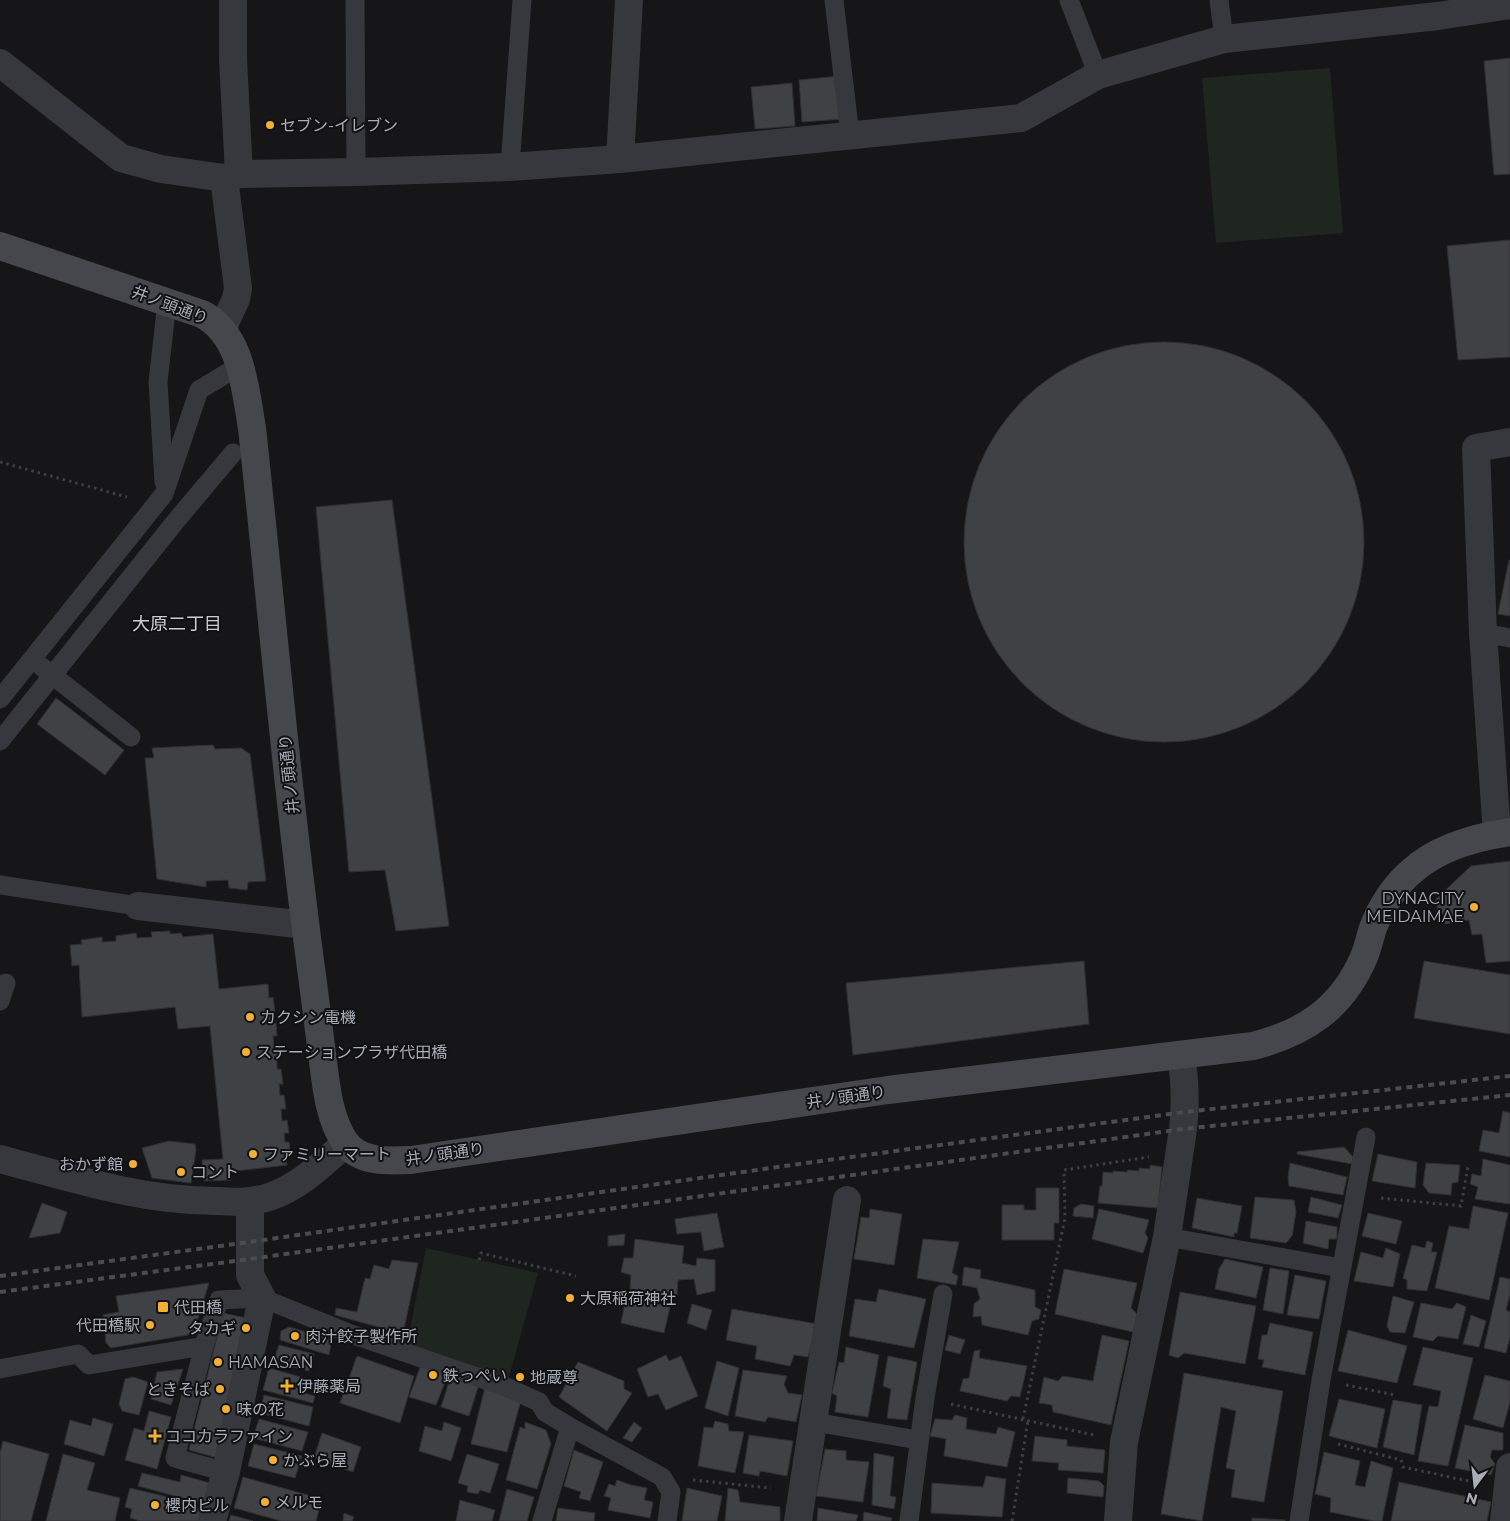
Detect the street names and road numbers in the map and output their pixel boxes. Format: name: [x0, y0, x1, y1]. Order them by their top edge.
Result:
street label: 井ノ頭通り: [129, 282, 211, 328]
street label: 井ノ頭通り: [275, 733, 303, 815]
street label: 井ノ頭通り: [805, 1082, 887, 1112]
street label: 井ノ頭通り: [404, 1139, 486, 1169]

